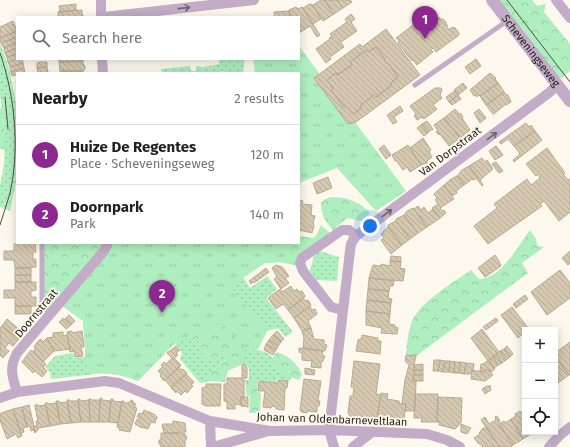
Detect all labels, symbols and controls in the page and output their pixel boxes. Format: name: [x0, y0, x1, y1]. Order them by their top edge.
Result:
one-way arrow: [177, 4, 190, 12]
pin: 1: [412, 6, 438, 39]
street label: Scheveningseweg: [499, 12, 563, 90]
search box: [16, 16, 300, 60]
icon: search: [30, 27, 52, 49]
text: Search here: [62, 29, 142, 47]
text: Nearby: [32, 88, 87, 109]
text: 2 results: [234, 91, 284, 106]
street label: Van Dorpstraat: [417, 124, 484, 179]
one-way arrow: [486, 131, 497, 140]
text: Huize De Regentes: [70, 138, 196, 156]
text: 1: [42, 147, 48, 162]
text: 120 m: [250, 147, 284, 162]
text: Place · Scheveningseweg: [70, 156, 215, 171]
text: Doornpark: [70, 198, 143, 216]
text: 2: [42, 207, 48, 222]
text: 140 m: [250, 207, 284, 222]
one-way arrow: [382, 209, 393, 217]
text: Park: [70, 216, 96, 231]
your location: [360, 216, 380, 236]
pin: 2: [149, 280, 175, 313]
street label: Doornstraat: [12, 286, 60, 340]
map controls: [522, 327, 558, 435]
button: +: [522, 327, 558, 363]
button: −: [522, 363, 558, 399]
button: locate: [522, 399, 558, 435]
street label: Johan van Oldenbarneveltlaan: [256, 410, 408, 429]

